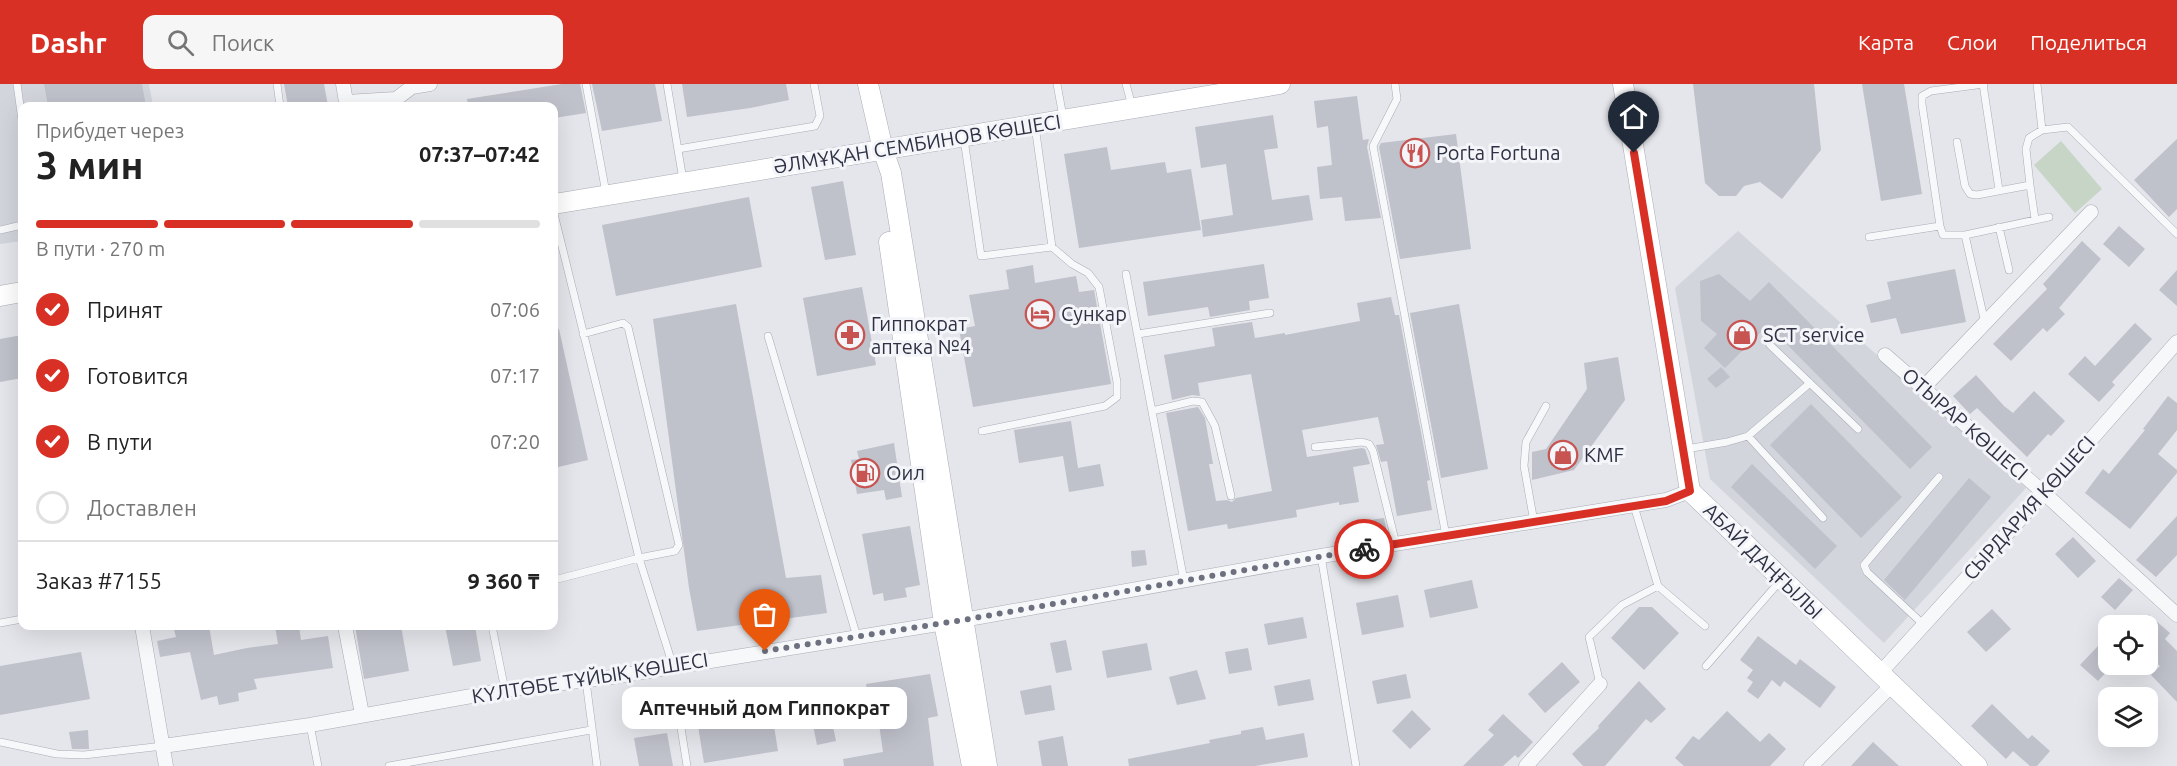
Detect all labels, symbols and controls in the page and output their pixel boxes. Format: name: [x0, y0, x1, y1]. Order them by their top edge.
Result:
search box: [143, 15, 563, 69]
icon: search: [164, 26, 197, 59]
text: Dashr: [30, 27, 107, 58]
text: Поиск: [212, 30, 274, 55]
text: Карта: [1858, 30, 1914, 54]
text: Слои: [1947, 30, 1997, 54]
text: Поделиться: [2030, 30, 2147, 54]
pin: [1608, 91, 1659, 153]
icon: home: [1617, 100, 1650, 133]
street label: ӘЛМҰҚАН СЕМБИНОВ КӨШЕСІ: [771, 109, 1062, 178]
text: Прибудет через: [36, 119, 184, 142]
restaurant icon: Porta Fortuna: [1399, 137, 1431, 169]
text: 07:37–07:42: [419, 141, 540, 166]
place label: Porta Fortuna: [1436, 141, 1560, 164]
text: 3 мин: [36, 143, 144, 186]
text: В пути · 270 m: [36, 237, 165, 260]
icon: check: [36, 293, 69, 326]
text: Принят: [87, 297, 163, 322]
text: 07:06: [490, 298, 540, 321]
hotel icon: Сункар: [1024, 298, 1056, 330]
place label: Сункар: [1061, 302, 1127, 325]
place label: Гиппократ аптека №4: [871, 312, 971, 358]
pharmacy icon: Гиппократ аптека №4: [834, 319, 866, 351]
shop icon: SCT service: [1726, 319, 1758, 351]
place label: SCT service: [1763, 323, 1864, 346]
icon: check: [36, 359, 69, 392]
text: Готовится: [87, 363, 188, 388]
street label: ОТЫРАР КӨШЕСІ: [1898, 363, 2033, 484]
text: 07:17: [490, 364, 540, 387]
icon: check: [36, 425, 69, 458]
text: В пути: [87, 429, 153, 454]
text: 07:20: [490, 430, 540, 453]
street label: СЫРДАРИЯ КӨШЕСІ: [1958, 431, 2099, 584]
shop icon: KMF: [1547, 439, 1579, 471]
place label: KMF: [1584, 443, 1624, 466]
fuel station icon: Оил: [849, 457, 881, 489]
place label: Оил: [886, 461, 925, 484]
text: Доставлен: [87, 495, 197, 520]
street label: АБАЙ ДАҢҒЫЛЫ: [1699, 498, 1828, 623]
courier: [1334, 519, 1394, 579]
icon: bike: [1348, 533, 1381, 566]
text: Заказ #7155: [36, 568, 162, 593]
text: 9 360 ₸: [468, 568, 540, 593]
pin: [739, 589, 790, 651]
icon: bag: [748, 598, 781, 631]
map controls: [2098, 615, 2158, 747]
button: locate: [2098, 615, 2158, 675]
street label: КҮЛТӨБЕ ТҰЙЫҚ КӨШЕСІ: [470, 647, 710, 708]
callout: Аптечный дом Гиппократ: [622, 687, 908, 729]
button: layers: [2098, 687, 2158, 747]
text: Аптечный дом Гиппократ: [639, 696, 890, 719]

